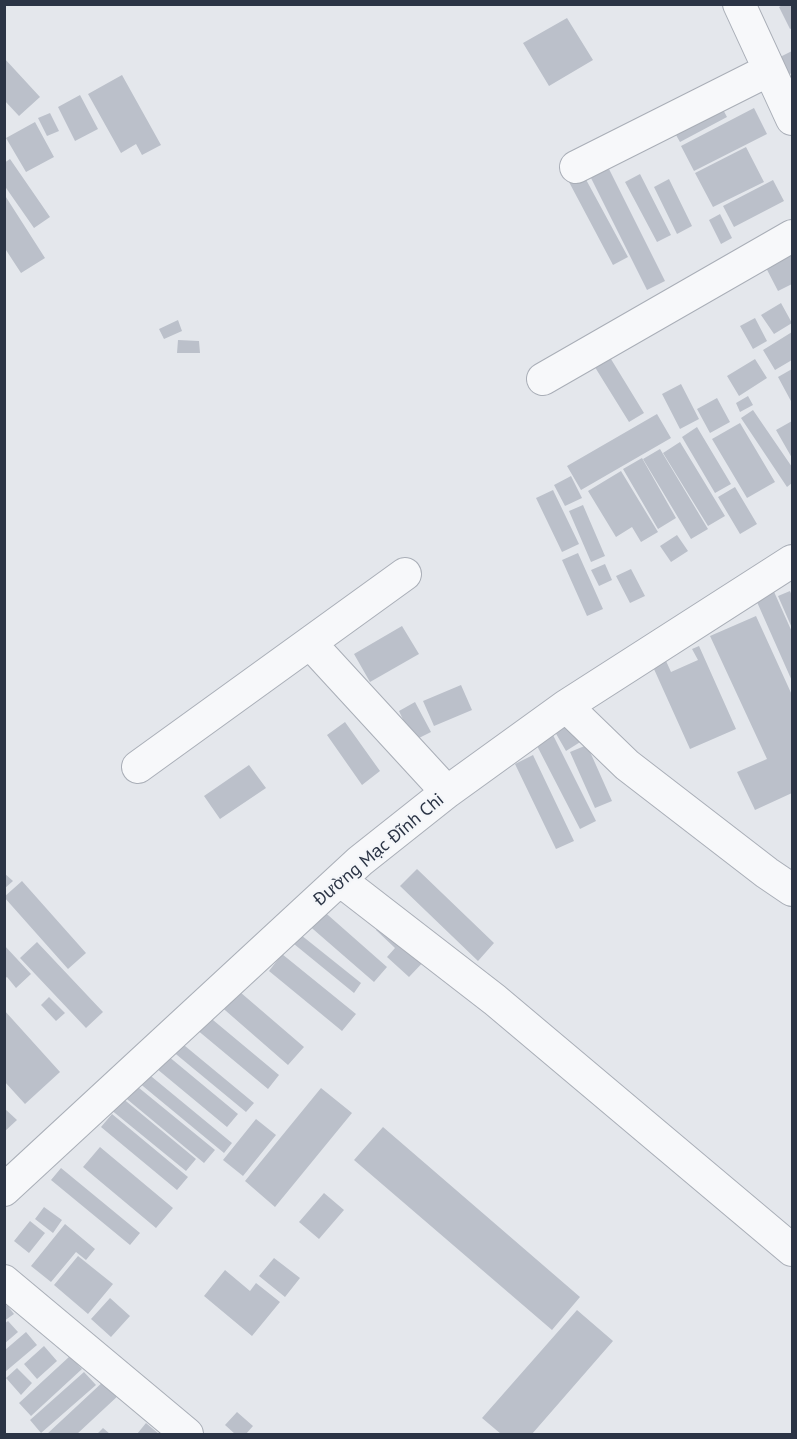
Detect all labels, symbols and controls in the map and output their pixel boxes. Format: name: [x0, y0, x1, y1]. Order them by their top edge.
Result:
street label: Đường Mạc Đĩnh Chi: [309, 789, 449, 911]

